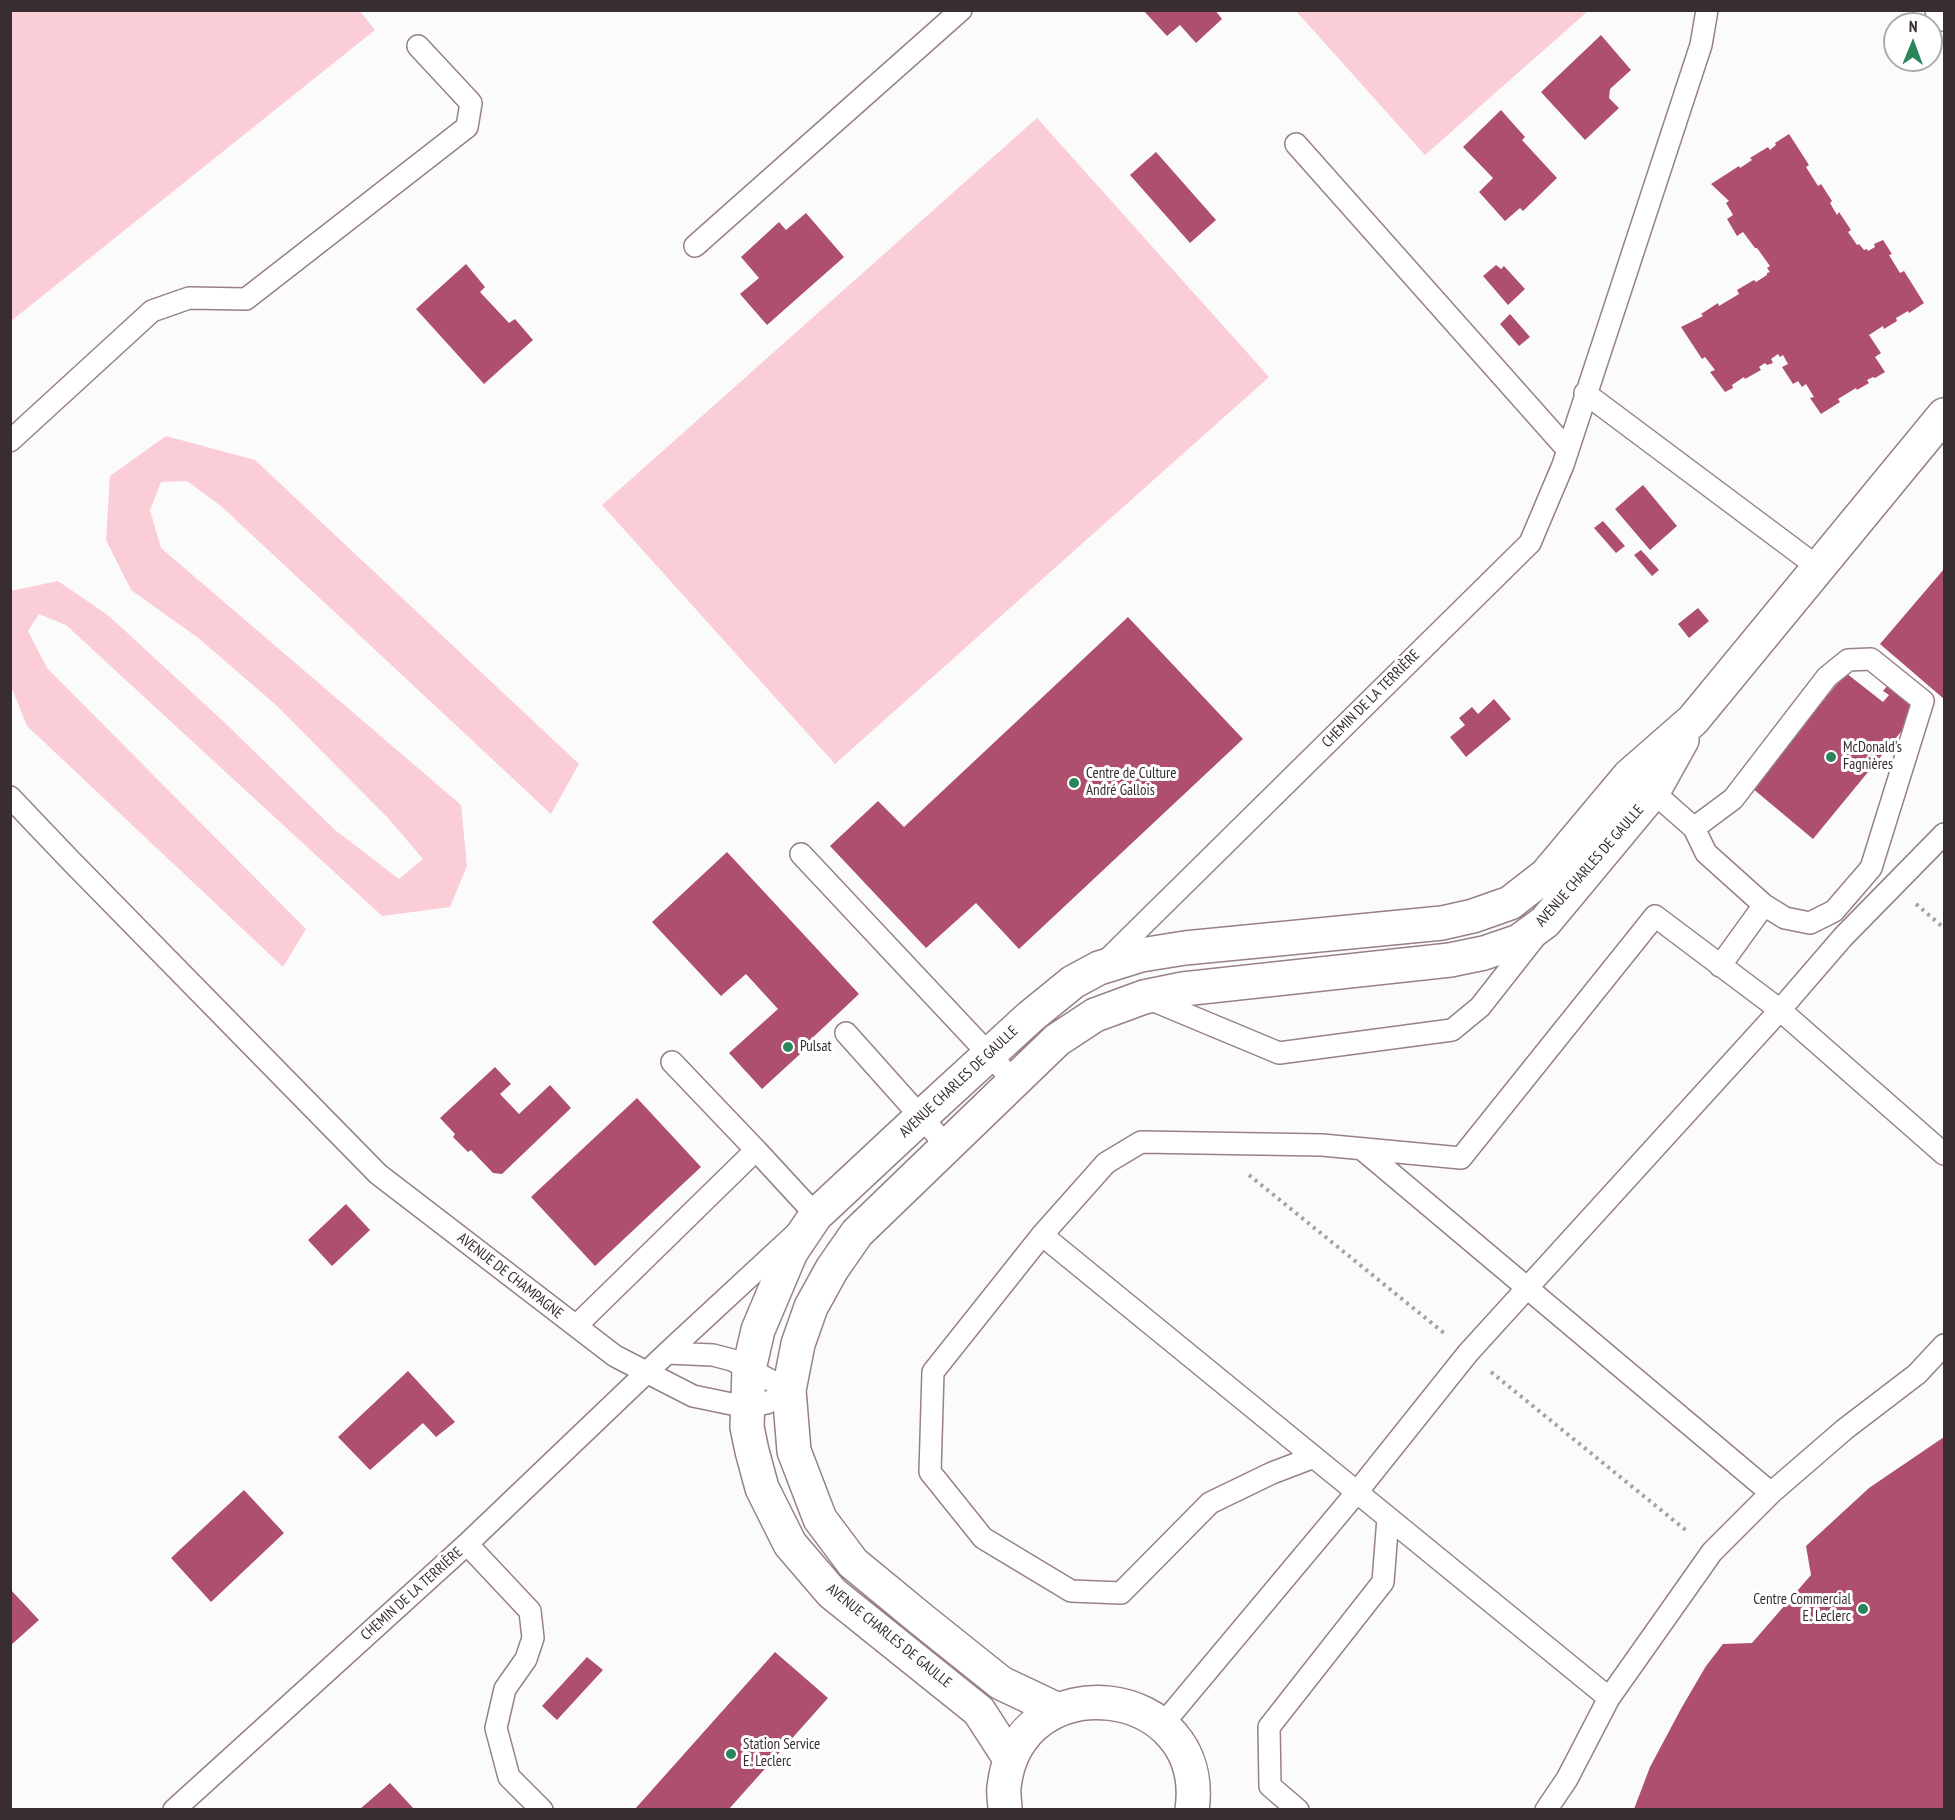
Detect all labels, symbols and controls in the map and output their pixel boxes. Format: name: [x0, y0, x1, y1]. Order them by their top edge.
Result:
north arrow: [1883, 12, 1943, 72]
text: N: [1909, 16, 1918, 36]
street label: CHEMIN DE LA TERRIÈRE: [1318, 646, 1424, 752]
place label: McDonald's Fagnières: [1843, 739, 1902, 774]
marker: McDonald's Fagnières: [1824, 750, 1838, 764]
place label: Centre de Culture André Gallois: [1086, 765, 1176, 800]
marker: Centre de Culture André Gallois: [1067, 776, 1081, 790]
street label: AVENUE CHARLES DE GAULLE: [1532, 801, 1648, 931]
street label: AVENUE CHARLES DE GAULLE: [896, 1022, 1022, 1142]
place label: Pulsat: [800, 1038, 832, 1056]
marker: Pulsat: [781, 1040, 795, 1054]
street label: AVENUE DE CHAMPAGNE: [454, 1229, 566, 1323]
street label: CHEMIN DE LA TERRIÈRE: [357, 1544, 467, 1644]
street label: AVENUE CHARLES DE GAULLE: [823, 1580, 955, 1692]
place label: Centre Commercial E. Leclerc: [1753, 1591, 1851, 1626]
marker: Centre Commercial E. Leclerc: [1856, 1602, 1870, 1616]
place label: Station Service E. Leclerc: [743, 1736, 820, 1771]
marker: Station Service E. Leclerc: [724, 1747, 738, 1761]

